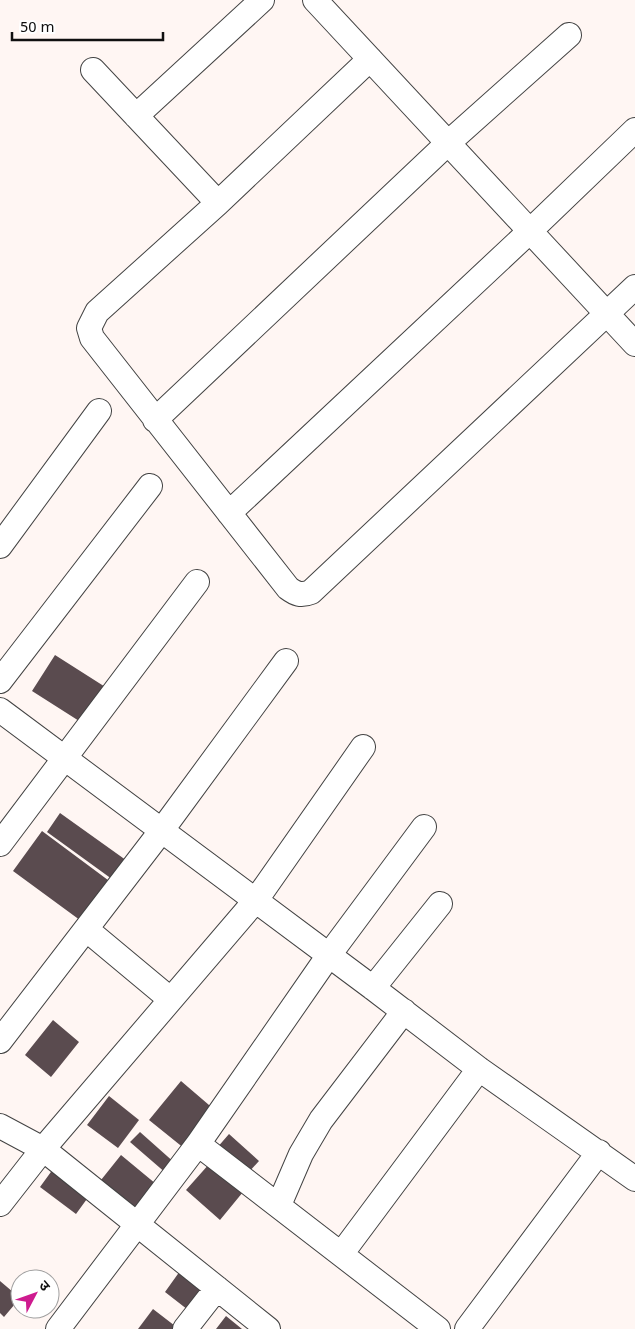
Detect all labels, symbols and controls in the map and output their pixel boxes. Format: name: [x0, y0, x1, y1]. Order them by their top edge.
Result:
scale bar: [12, 10, 164, 42]
text: 50 m: [20, 19, 54, 38]
north arrow: [10, 1269, 60, 1319]
text: उ: [34, 1277, 54, 1296]

